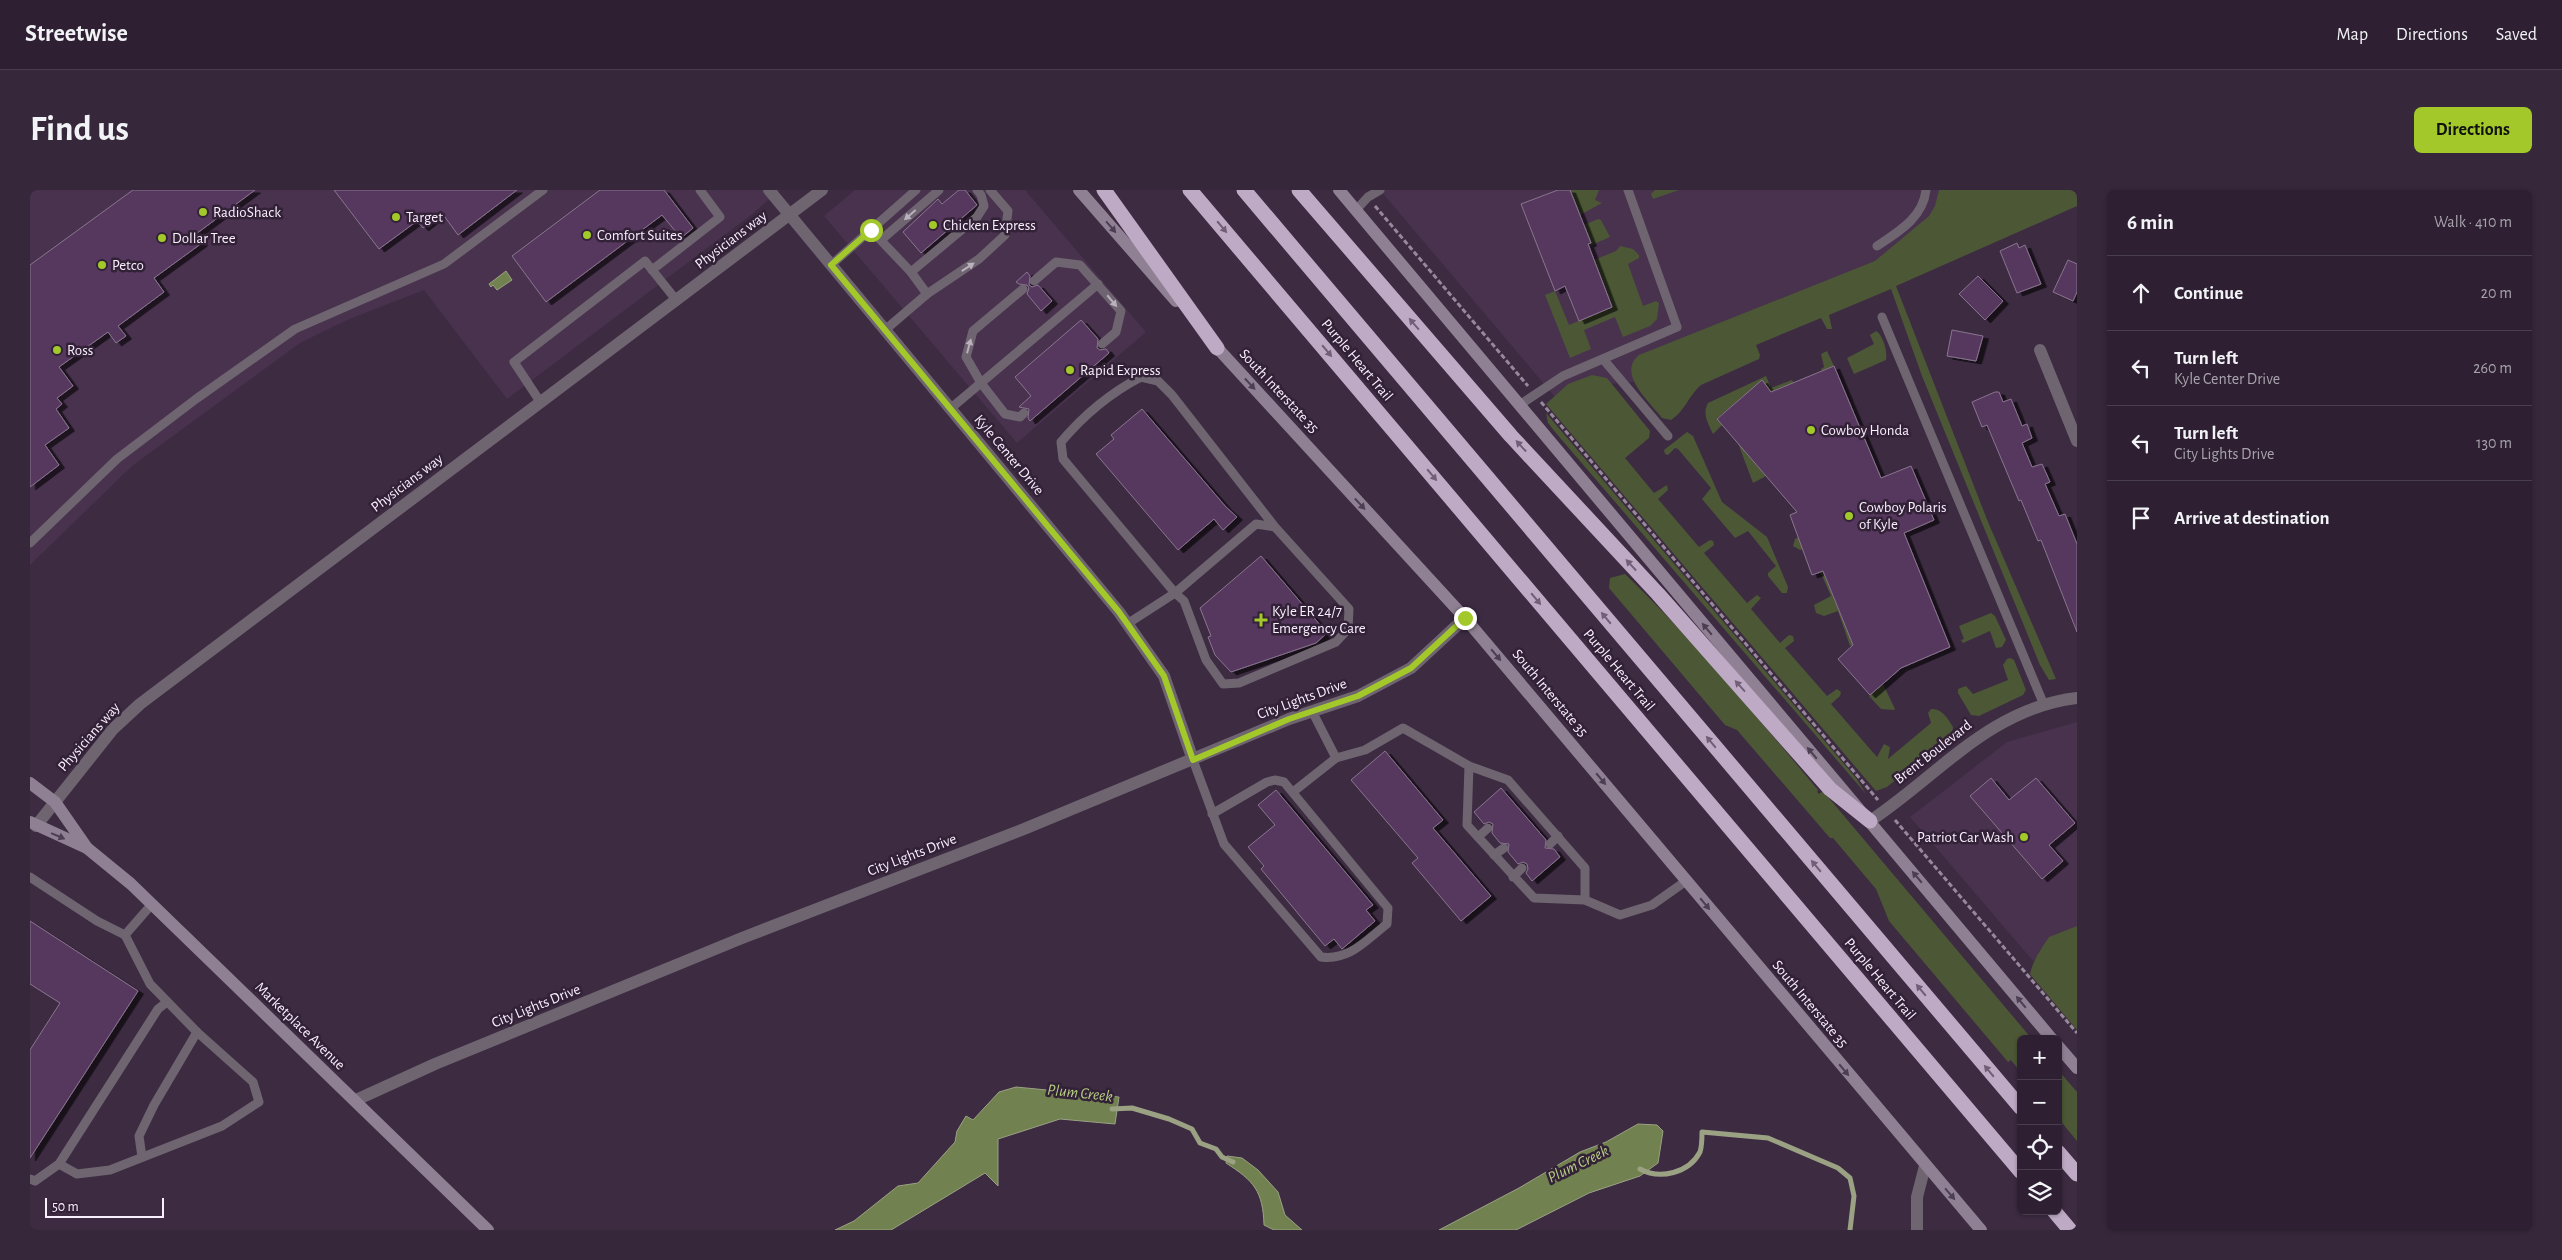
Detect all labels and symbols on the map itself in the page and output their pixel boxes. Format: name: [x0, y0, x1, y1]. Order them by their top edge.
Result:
place label: RadioShack: [213, 205, 281, 220]
marker: RadioShack: [197, 206, 209, 218]
street label: Physicians way: [692, 208, 770, 272]
one-way arrow: [905, 209, 917, 221]
place label: Target: [406, 210, 443, 225]
marker: Target: [390, 211, 402, 223]
place label: Chicken Express: [943, 218, 1036, 233]
route start: [860, 219, 883, 242]
marker: Chicken Express: [927, 219, 939, 231]
one-way arrow: [1105, 220, 1117, 232]
one-way arrow: [1216, 221, 1227, 234]
place label: Comfort Suites: [597, 228, 683, 243]
marker: Comfort Suites: [581, 229, 593, 241]
place label: Dollar Tree: [172, 231, 236, 246]
marker: Dollar Tree: [156, 232, 168, 244]
place label: Petco: [112, 258, 144, 273]
marker: Petco: [96, 259, 108, 271]
one-way arrow: [961, 262, 974, 272]
one-way arrow: [1106, 295, 1117, 307]
street label: Purple Heart Trail: [1319, 316, 1395, 404]
one-way arrow: [1408, 318, 1420, 330]
one-way arrow: [966, 338, 974, 353]
place label: Ross: [67, 343, 93, 358]
marker: Ross: [51, 344, 63, 356]
one-way arrow: [1321, 345, 1332, 358]
street label: South Interstate 35: [1237, 346, 1321, 436]
place label: Rapid Express: [1080, 363, 1161, 378]
marker: Rapid Express: [1064, 364, 1076, 376]
one-way arrow: [1244, 377, 1256, 389]
street label: Kyle Center Drive: [971, 412, 1047, 498]
place label: Cowboy Honda: [1821, 423, 1909, 438]
marker: Cowboy Honda: [1805, 424, 1817, 436]
one-way arrow: [1515, 440, 1527, 452]
street label: Physicians way: [368, 451, 446, 515]
one-way arrow: [1426, 469, 1437, 482]
one-way arrow: [1354, 497, 1366, 509]
place label: Cowboy Polaris of Kyle: [1859, 500, 1947, 532]
marker: Cowboy Polaris of Kyle: [1843, 510, 1855, 522]
one-way arrow: [1626, 558, 1637, 571]
one-way arrow: [1531, 593, 1542, 606]
place label: Kyle ER 24/7 Emergency Care: [1272, 604, 1366, 636]
route end: [1454, 607, 1477, 630]
one-way arrow: [1601, 612, 1612, 624]
marker: Kyle ER 24/7 Emergency Care: [1254, 613, 1268, 627]
one-way arrow: [1701, 622, 1712, 635]
street label: Purple Heart Trail: [1581, 626, 1657, 714]
street label: South Interstate 35: [1509, 647, 1591, 739]
one-way arrow: [1491, 648, 1502, 661]
street label: City Lights Drive: [1255, 676, 1349, 722]
one-way arrow: [1734, 680, 1746, 692]
street label: Physicians way: [55, 699, 123, 774]
street label: Brent Boulevard: [1891, 717, 1975, 787]
one-way arrow: [1706, 736, 1717, 748]
one-way arrow: [1806, 747, 1818, 759]
one-way arrow: [1595, 773, 1606, 786]
place label: Patriot Car Wash: [1917, 830, 2014, 845]
street label: City Lights Drive: [865, 831, 959, 879]
marker: Patriot Car Wash: [2018, 831, 2030, 843]
one-way arrow: [51, 832, 65, 840]
one-way arrow: [1811, 860, 1822, 872]
one-way arrow: [1911, 871, 1922, 884]
one-way arrow: [1699, 898, 1710, 910]
street label: Purple Heart Trail: [1842, 935, 1918, 1023]
street label: South Interstate 35: [1769, 958, 1851, 1050]
street label: Marketplace Avenue: [252, 979, 348, 1073]
street label: City Lights Drive: [490, 981, 582, 1031]
one-way arrow: [1915, 984, 1926, 997]
one-way arrow: [2015, 995, 2026, 1008]
one-way arrow: [1839, 1063, 1850, 1076]
one-way arrow: [1984, 1064, 1995, 1077]
water label: Plum Creek: [1047, 1082, 1113, 1104]
water label: Plum Creek: [1545, 1142, 1611, 1186]
one-way arrow: [1944, 1187, 1955, 1200]
scale bar: [45, 1195, 164, 1218]

